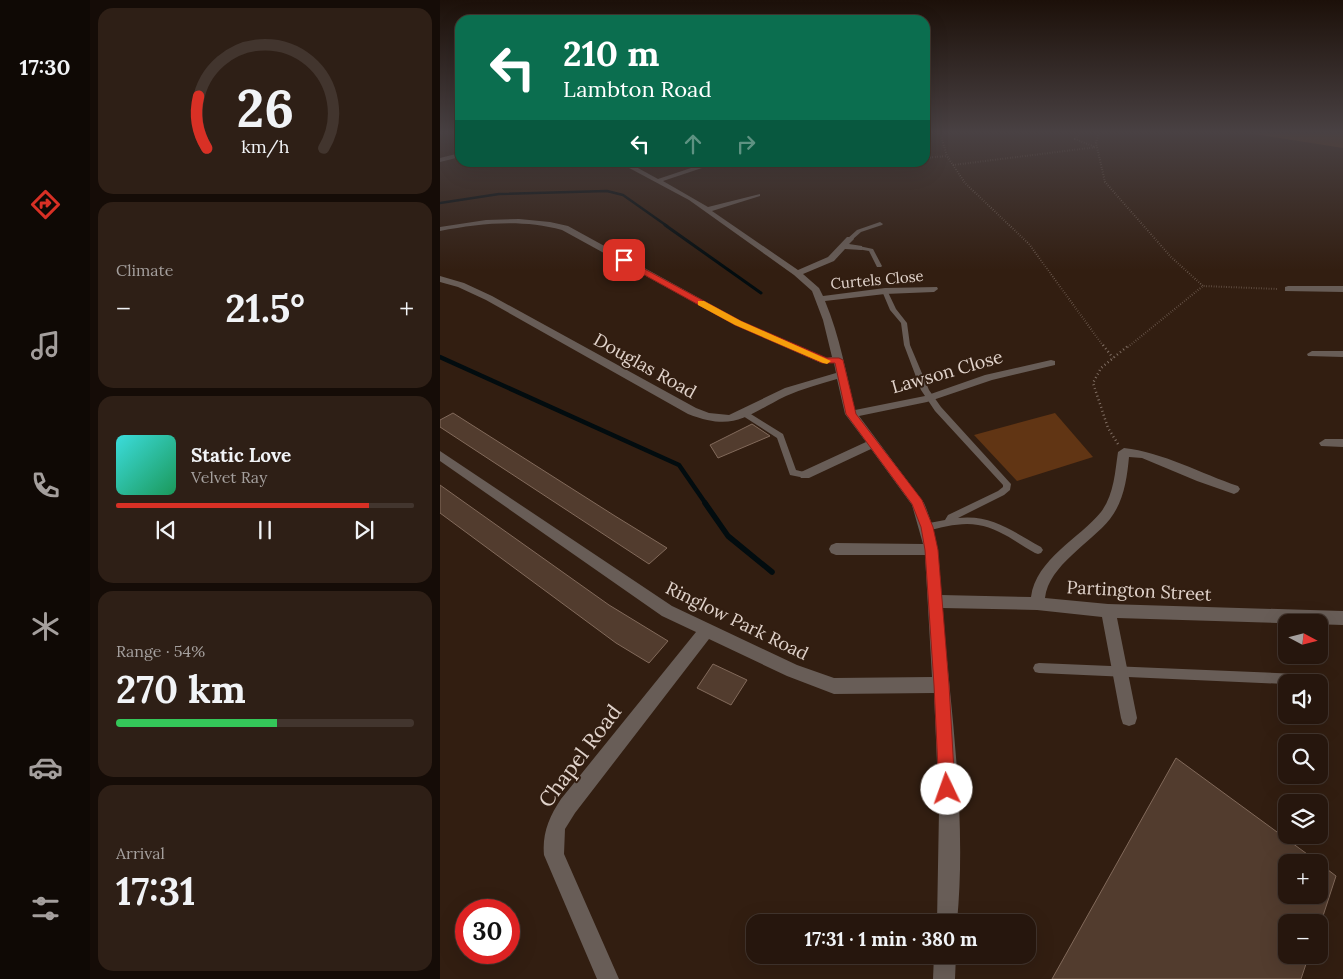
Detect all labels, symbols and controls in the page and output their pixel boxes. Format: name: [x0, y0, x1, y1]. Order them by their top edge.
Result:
text: 210 m: [563, 31, 660, 76]
icon: left: [480, 35, 545, 100]
text: 17:30: [19, 53, 71, 81]
text: 26: [236, 75, 294, 141]
text: Lambton Road: [563, 75, 712, 103]
icon: left: [626, 130, 654, 158]
icon: ahead: [679, 130, 707, 158]
icon: right: [732, 130, 760, 158]
text: km/h: [241, 135, 289, 158]
icon: directions: [28, 187, 63, 222]
pin: [603, 239, 645, 281]
icon: arrive: [610, 246, 638, 274]
text: Climate: [116, 260, 173, 280]
street label: Curtels Close: [830, 266, 924, 293]
text: 21.5°: [225, 284, 305, 332]
text: −: [116, 291, 131, 327]
text: +: [399, 291, 414, 327]
icon: music: [28, 328, 63, 363]
street label: Douglas Road: [590, 328, 701, 403]
street label: Lawson Close: [888, 345, 1005, 398]
text: Static Love: [191, 443, 291, 467]
text: Velvet Ray: [191, 467, 267, 487]
icon: phone: [28, 468, 63, 503]
icon: previous: [152, 516, 180, 544]
icon: pause: [251, 516, 279, 544]
icon: next: [350, 516, 378, 544]
street label: Partington Street: [1066, 575, 1212, 606]
street label: Ringlow Park Road: [662, 576, 813, 665]
icon: climate: [28, 609, 63, 644]
north arrow: [1278, 614, 1328, 664]
map controls: [1278, 614, 1328, 964]
text: Range · 54%: [116, 641, 205, 661]
text: 270 km: [116, 665, 246, 713]
button: sound: [1278, 674, 1328, 724]
street label: Chapel Road: [532, 699, 627, 813]
button: search: [1278, 734, 1328, 784]
icon: car: [28, 750, 63, 785]
position arrow: [920, 762, 972, 814]
button: layers: [1278, 794, 1328, 844]
text: Arrival: [116, 843, 165, 863]
button: +: [1278, 854, 1328, 904]
text: 17:31: [116, 867, 195, 915]
icon: filters: [28, 891, 63, 926]
speed limit sign: 30: [455, 899, 520, 964]
button: −: [1278, 914, 1328, 964]
text: 17:31 · 1 min · 380 m: [805, 927, 977, 951]

